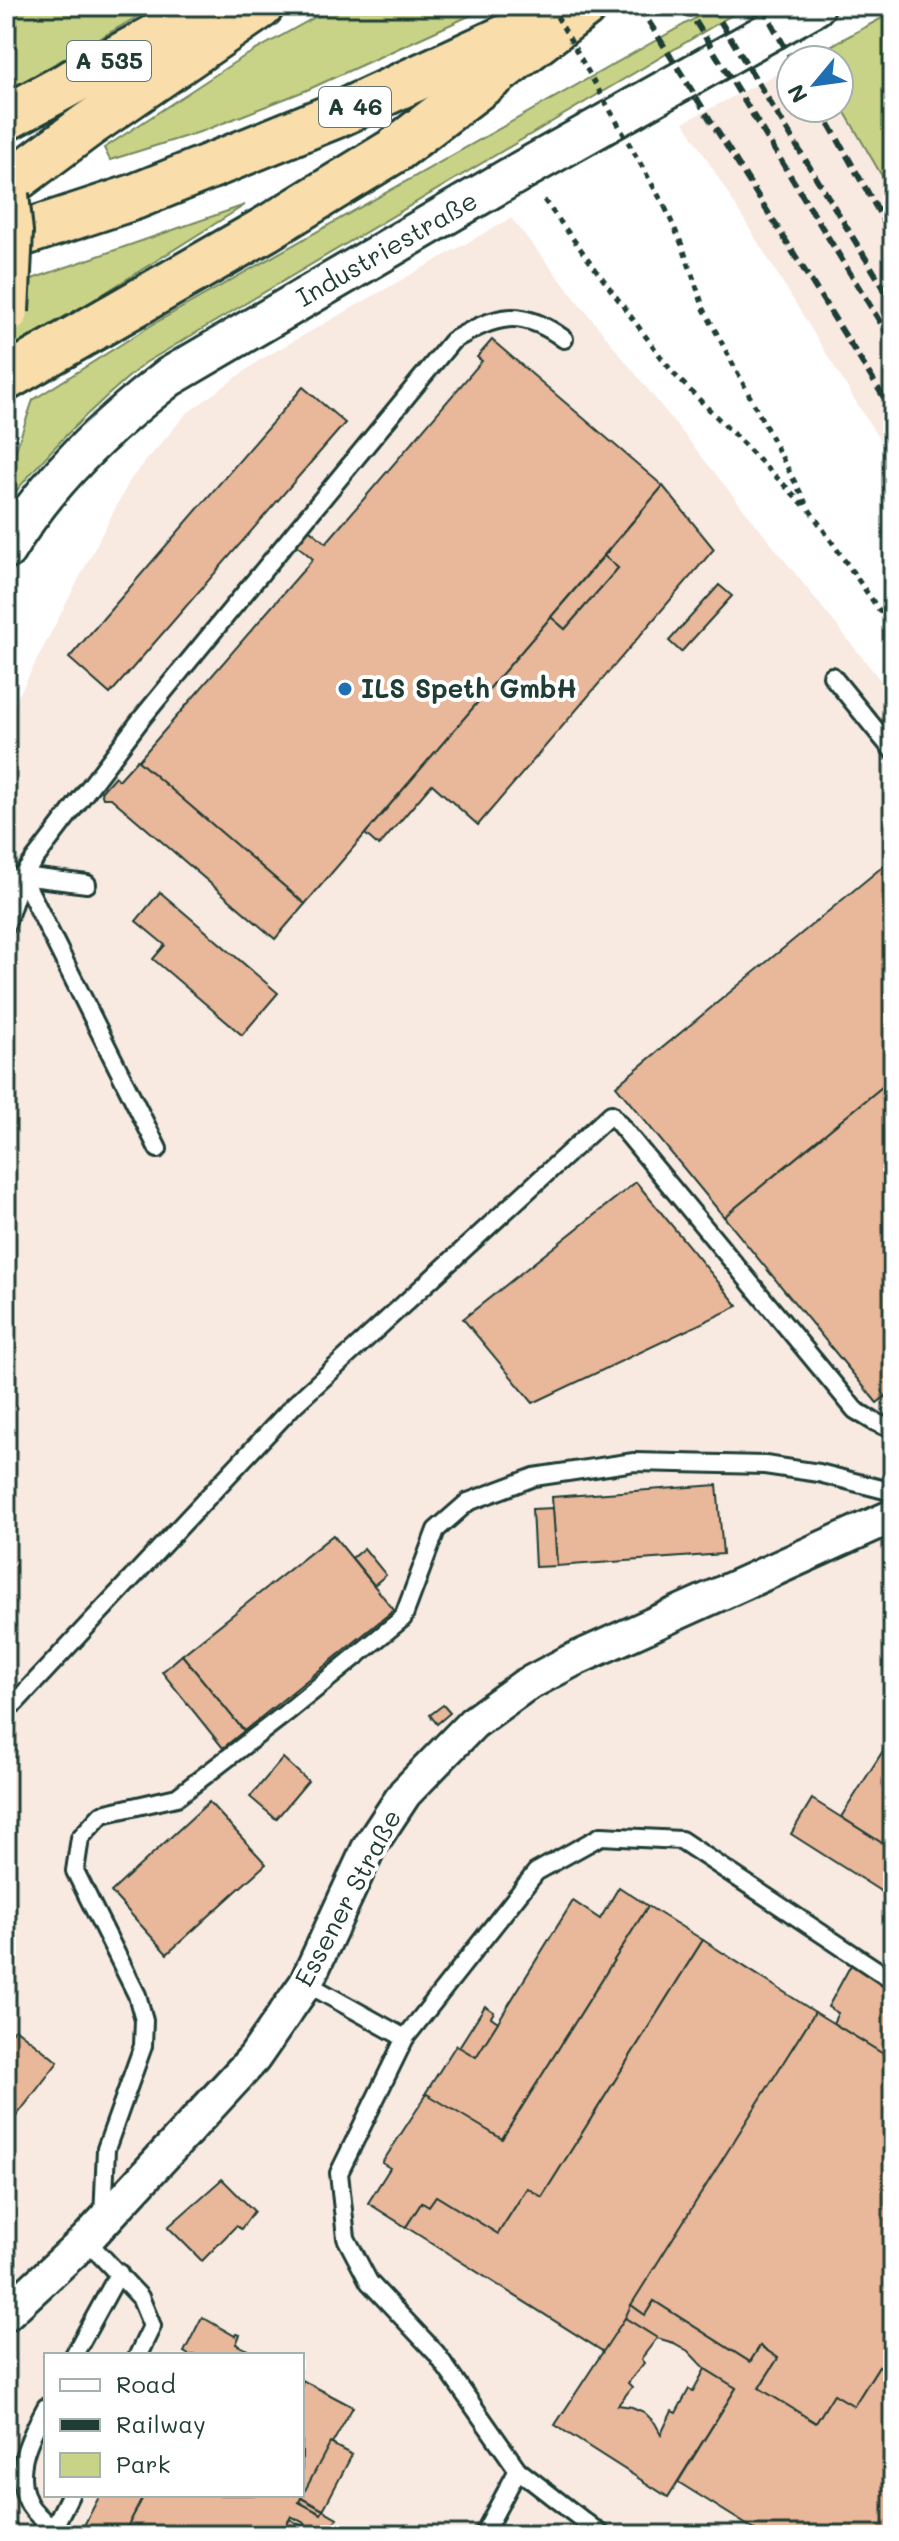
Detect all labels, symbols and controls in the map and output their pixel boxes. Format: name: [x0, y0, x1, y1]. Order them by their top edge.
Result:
road number: A 535: [67, 41, 151, 81]
north arrow: [775, 44, 855, 124]
text: N: [780, 80, 814, 108]
road number: A 46: [319, 87, 391, 127]
street label: Industriestraße: [290, 183, 483, 314]
place label: ILS Speth GmbH: [361, 671, 577, 705]
marker: ILS Speth GmbH: [336, 680, 354, 698]
street label: Essener Straße: [286, 1803, 408, 1992]
legend: [44, 2353, 304, 2497]
text: Road: [116, 2368, 176, 2399]
text: Railway: [116, 2408, 206, 2439]
text: Park: [116, 2448, 170, 2479]

